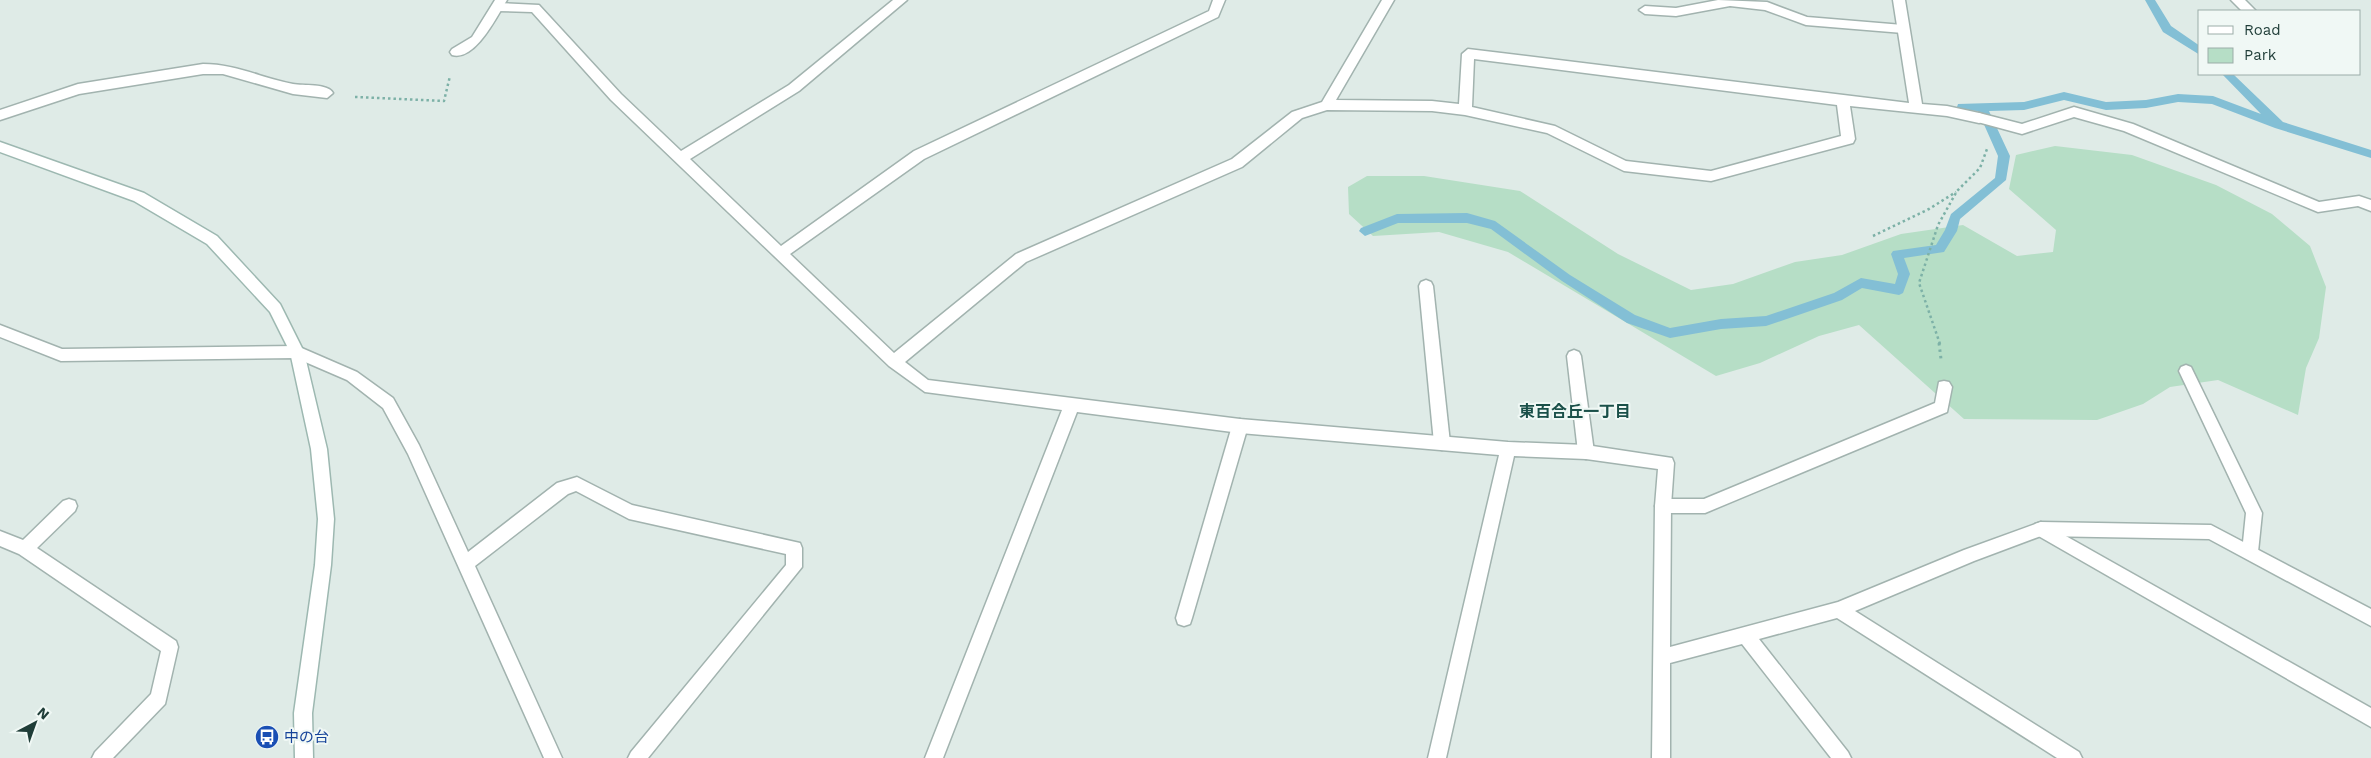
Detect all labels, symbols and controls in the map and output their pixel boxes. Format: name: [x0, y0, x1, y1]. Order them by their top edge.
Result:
legend: [2198, 10, 2361, 75]
text: Road: [2244, 21, 2281, 39]
text: Park: [2244, 46, 2277, 64]
district label: 東百合丘一丁目: [1519, 402, 1631, 421]
north arrow: [10, 698, 60, 748]
text: N: [34, 704, 53, 723]
bus stop icon: 中の台: [254, 724, 280, 750]
place label: 中の台: [284, 728, 329, 746]

